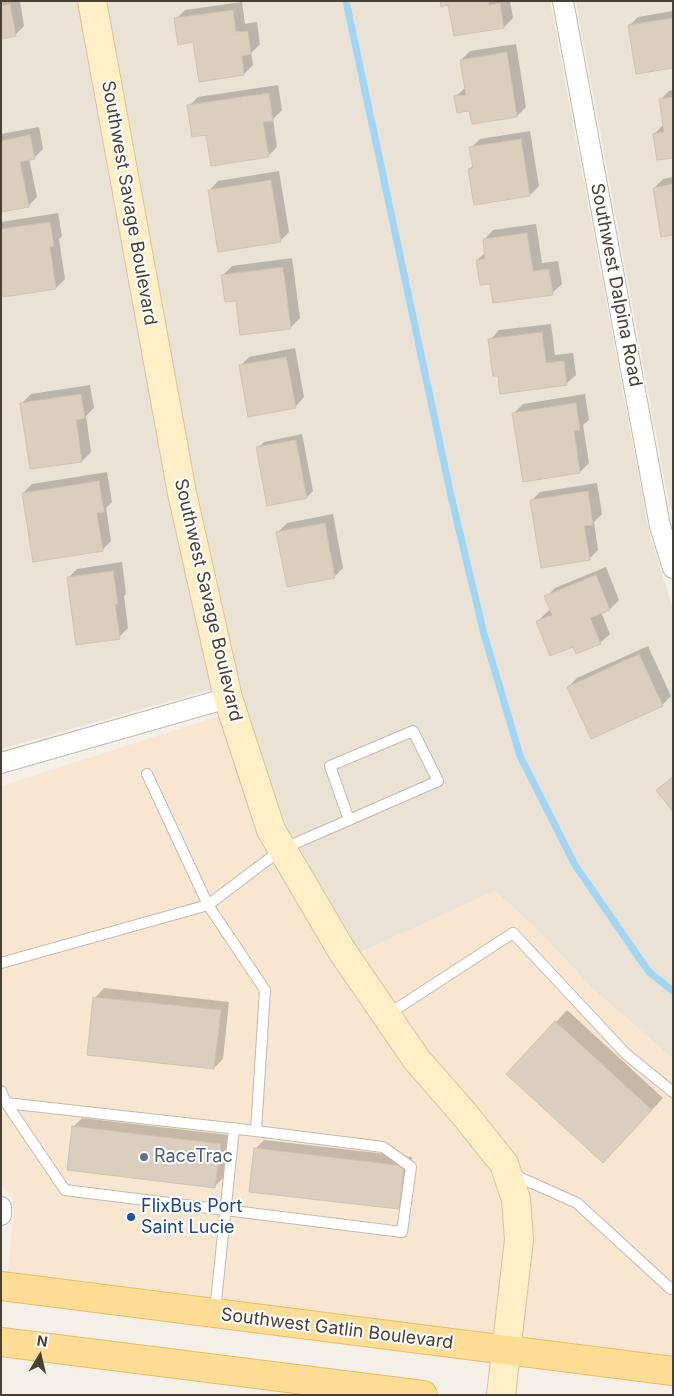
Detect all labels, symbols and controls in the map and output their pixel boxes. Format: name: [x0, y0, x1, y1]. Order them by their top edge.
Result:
street label: Southwest Savage Boulevard: [97, 79, 161, 327]
street label: Southwest Dalpina Road: [586, 181, 646, 389]
street label: Southwest Savage Boulevard: [170, 477, 246, 723]
place label: RaceTrac: [154, 1146, 233, 1168]
marker: RaceTrac: [138, 1151, 150, 1163]
place label: FlixBus Port Saint Lucie: [141, 1196, 242, 1238]
marker: FlixBus Port Saint Lucie: [125, 1211, 137, 1223]
street label: Southwest Gatlin Boulevard: [220, 1304, 454, 1354]
north arrow: [15, 1331, 65, 1381]
text: N: [36, 1331, 49, 1350]

